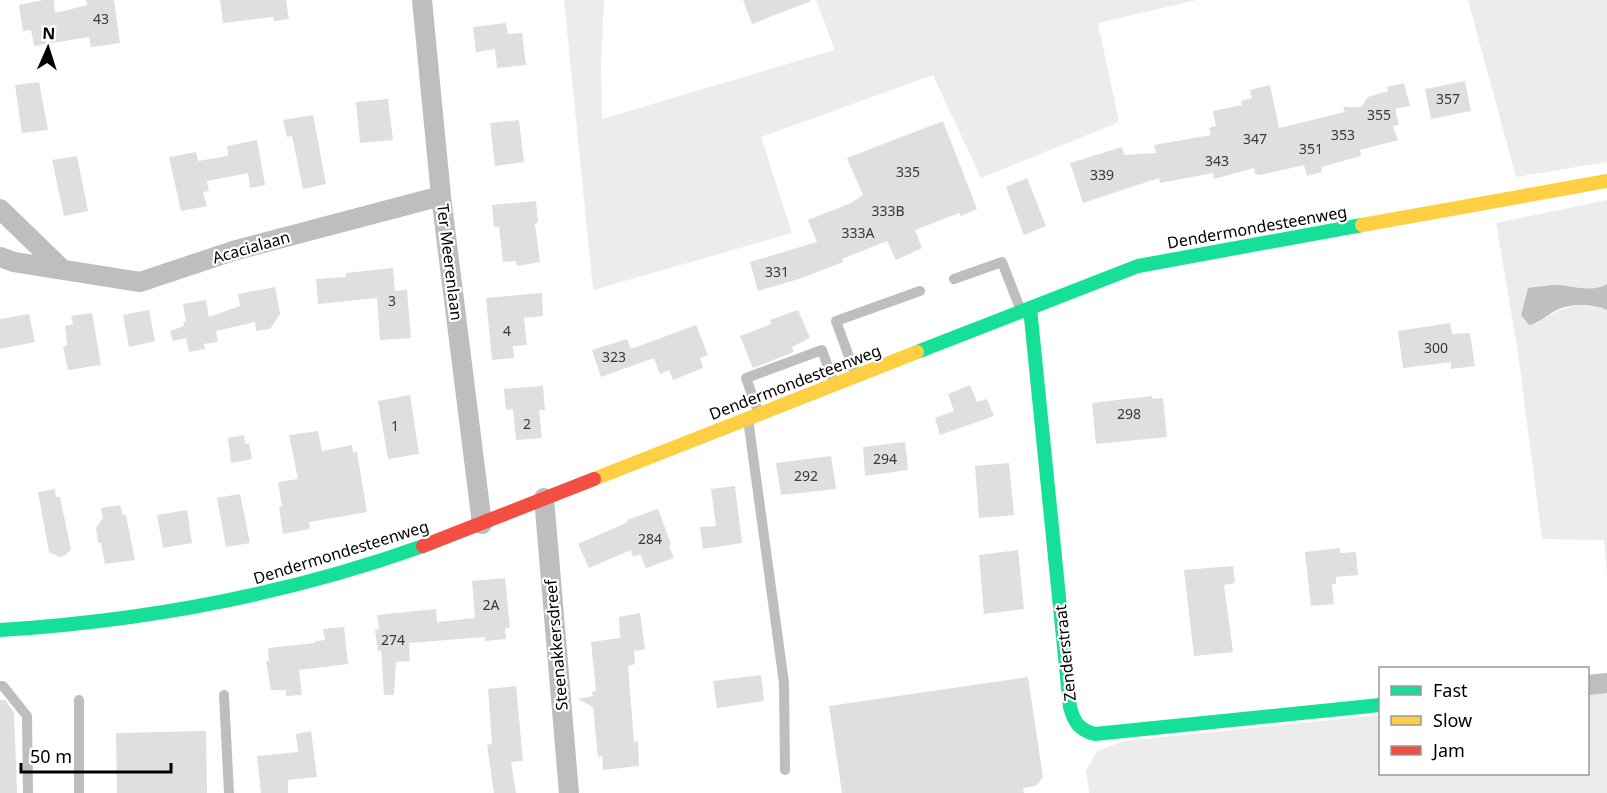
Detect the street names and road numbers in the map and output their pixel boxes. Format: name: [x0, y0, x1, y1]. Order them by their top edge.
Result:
street label: Dendermondesteenweg: [1165, 200, 1349, 254]
street label: Ter Meerenlaan: [432, 202, 468, 322]
street label: Acacialaan: [210, 225, 292, 269]
street label: Dendermondesteenweg: [706, 339, 884, 425]
street label: Dendermondesteenweg: [251, 515, 431, 589]
street label: Steenakkersdreef: [539, 577, 573, 711]
street label: Zenderstraat: [1049, 603, 1081, 702]

